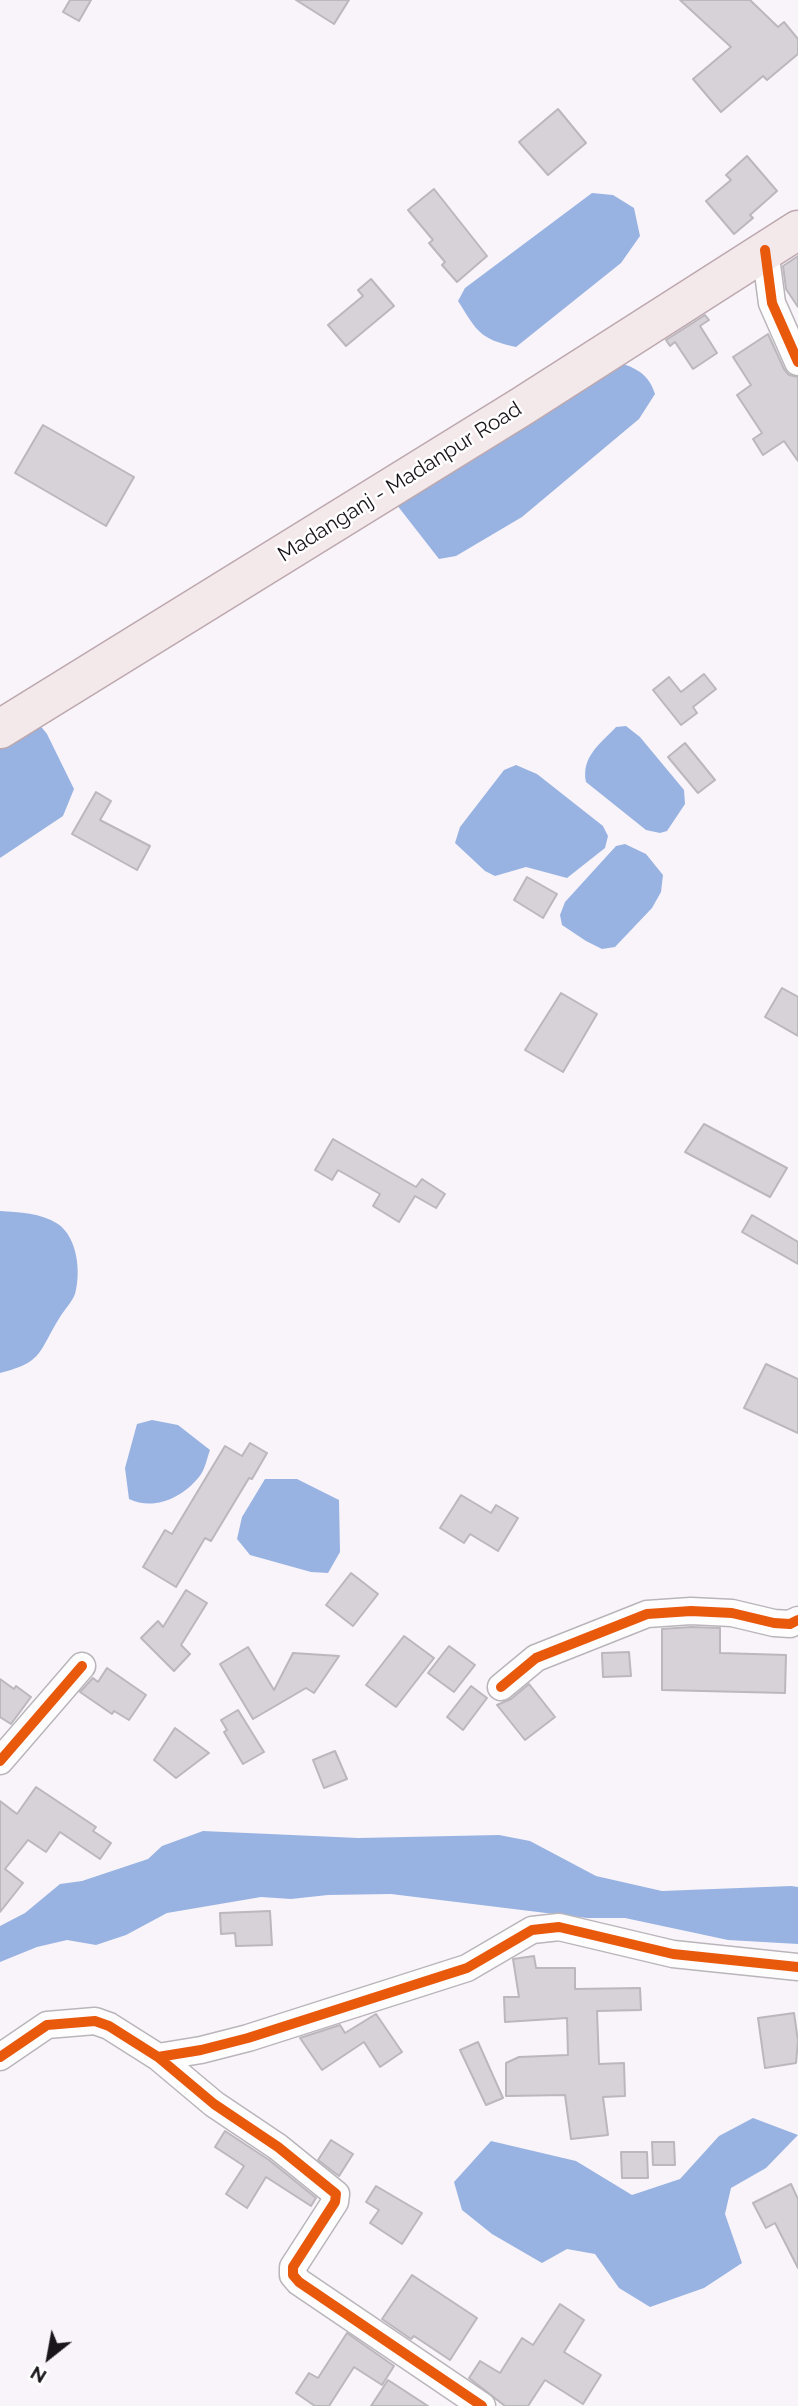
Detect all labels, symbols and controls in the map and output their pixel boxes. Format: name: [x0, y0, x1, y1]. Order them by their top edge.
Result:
street label: Madanganj - Madanpur Road: [274, 396, 526, 568]
north arrow: [14, 2322, 84, 2392]
text: N: [26, 2362, 50, 2388]

